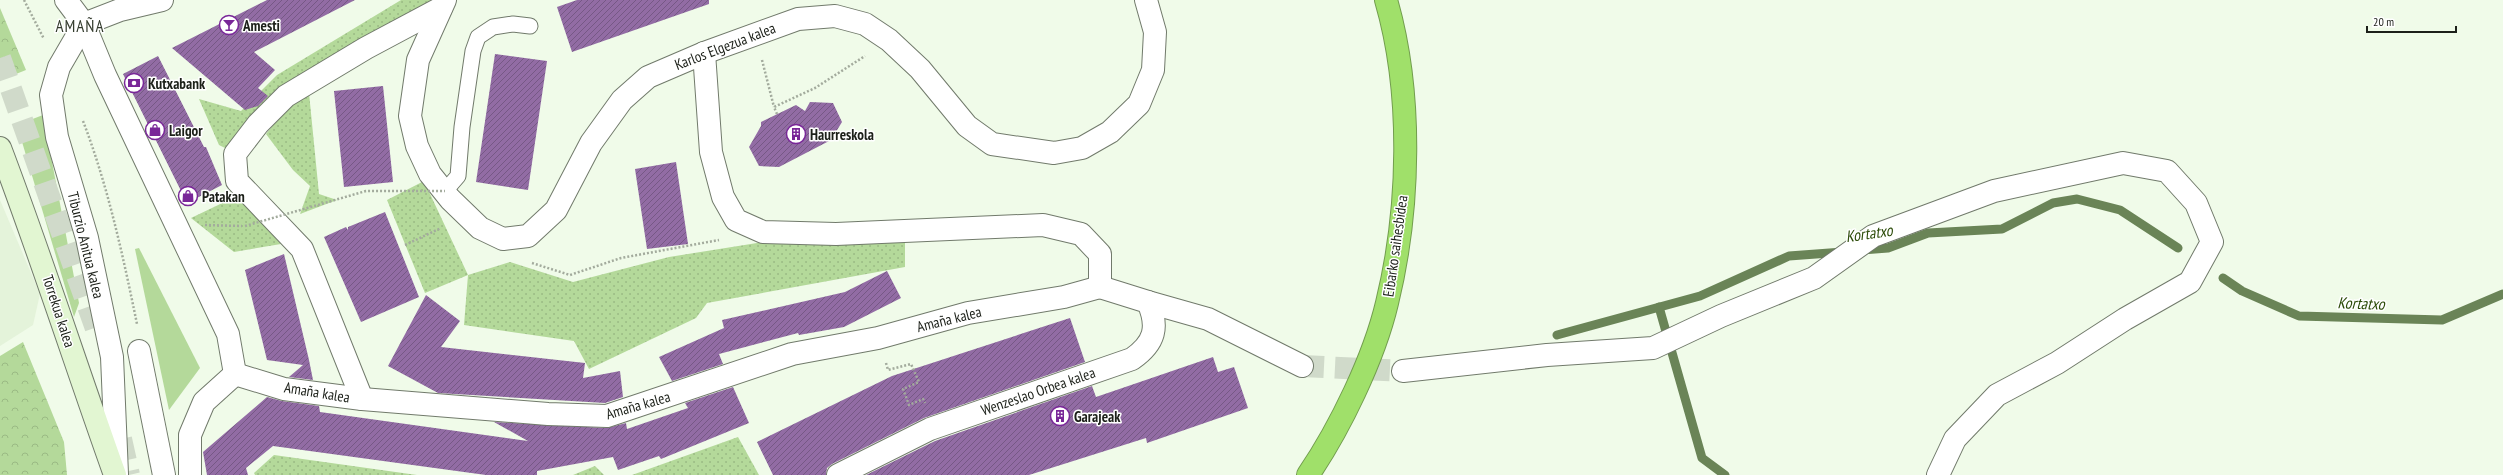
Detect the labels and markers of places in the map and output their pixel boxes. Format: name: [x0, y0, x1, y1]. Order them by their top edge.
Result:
bar icon: Amesti: [218, 14, 240, 36]
place label: Amesti: [242, 16, 280, 35]
bank icon: Kutxabank: [123, 72, 145, 94]
place label: Kutxabank: [148, 74, 206, 93]
shop icon: Laigor: [144, 119, 166, 141]
place label: Laigor: [169, 121, 203, 140]
building icon: Haurreskola: [785, 123, 807, 145]
place label: Haurreskola: [810, 125, 874, 144]
shop icon: Patakan: [177, 185, 199, 207]
place label: Patakan: [202, 187, 245, 206]
building icon: Garajeak: [1049, 405, 1071, 427]
place label: Garajeak: [1074, 407, 1121, 426]

